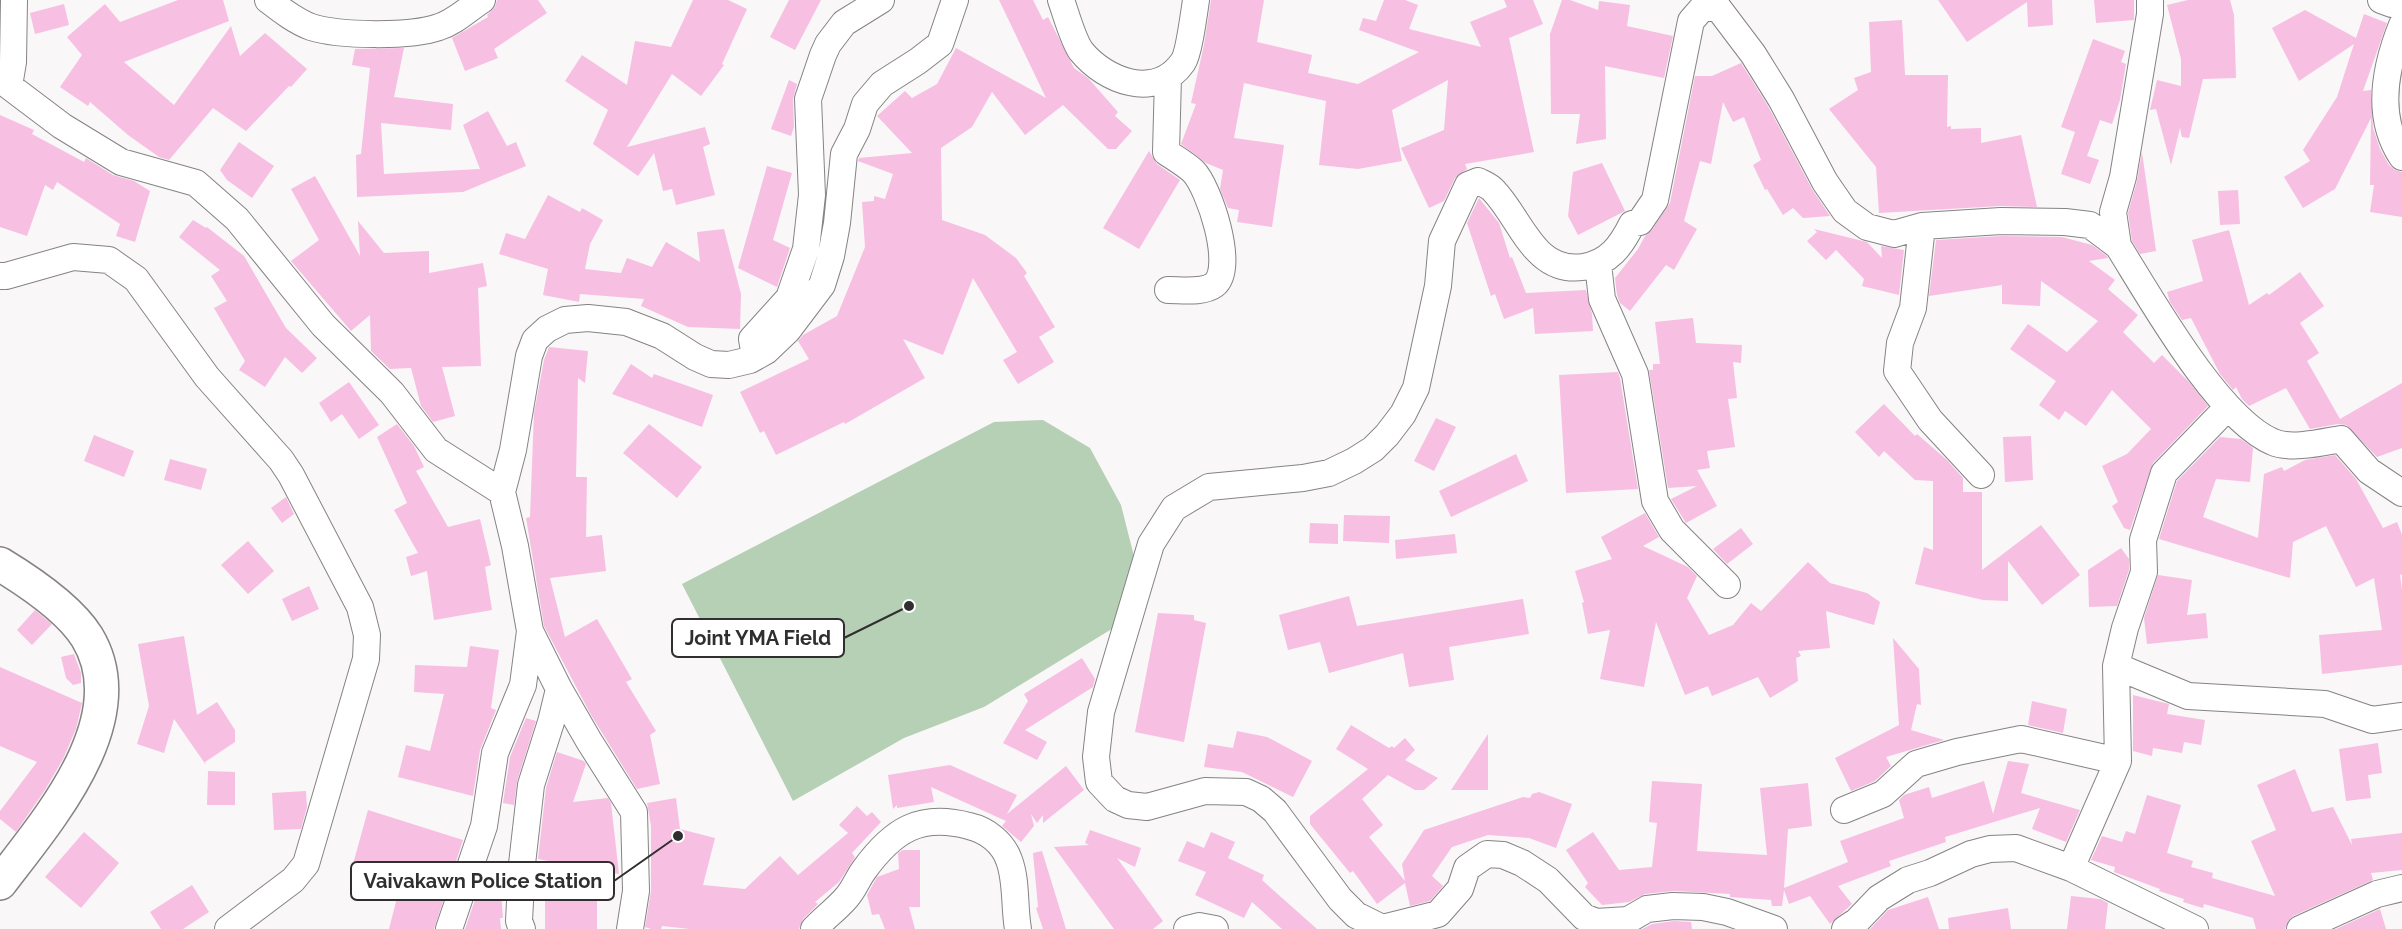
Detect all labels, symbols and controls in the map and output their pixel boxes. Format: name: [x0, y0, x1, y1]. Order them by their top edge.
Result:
callout: Joint YMA Field: [672, 619, 844, 657]
text: Joint YMA Field: [685, 626, 831, 650]
callout: Vaivakawn Police Station: [351, 862, 614, 900]
text: Vaivakawn Police Station: [364, 869, 602, 893]

